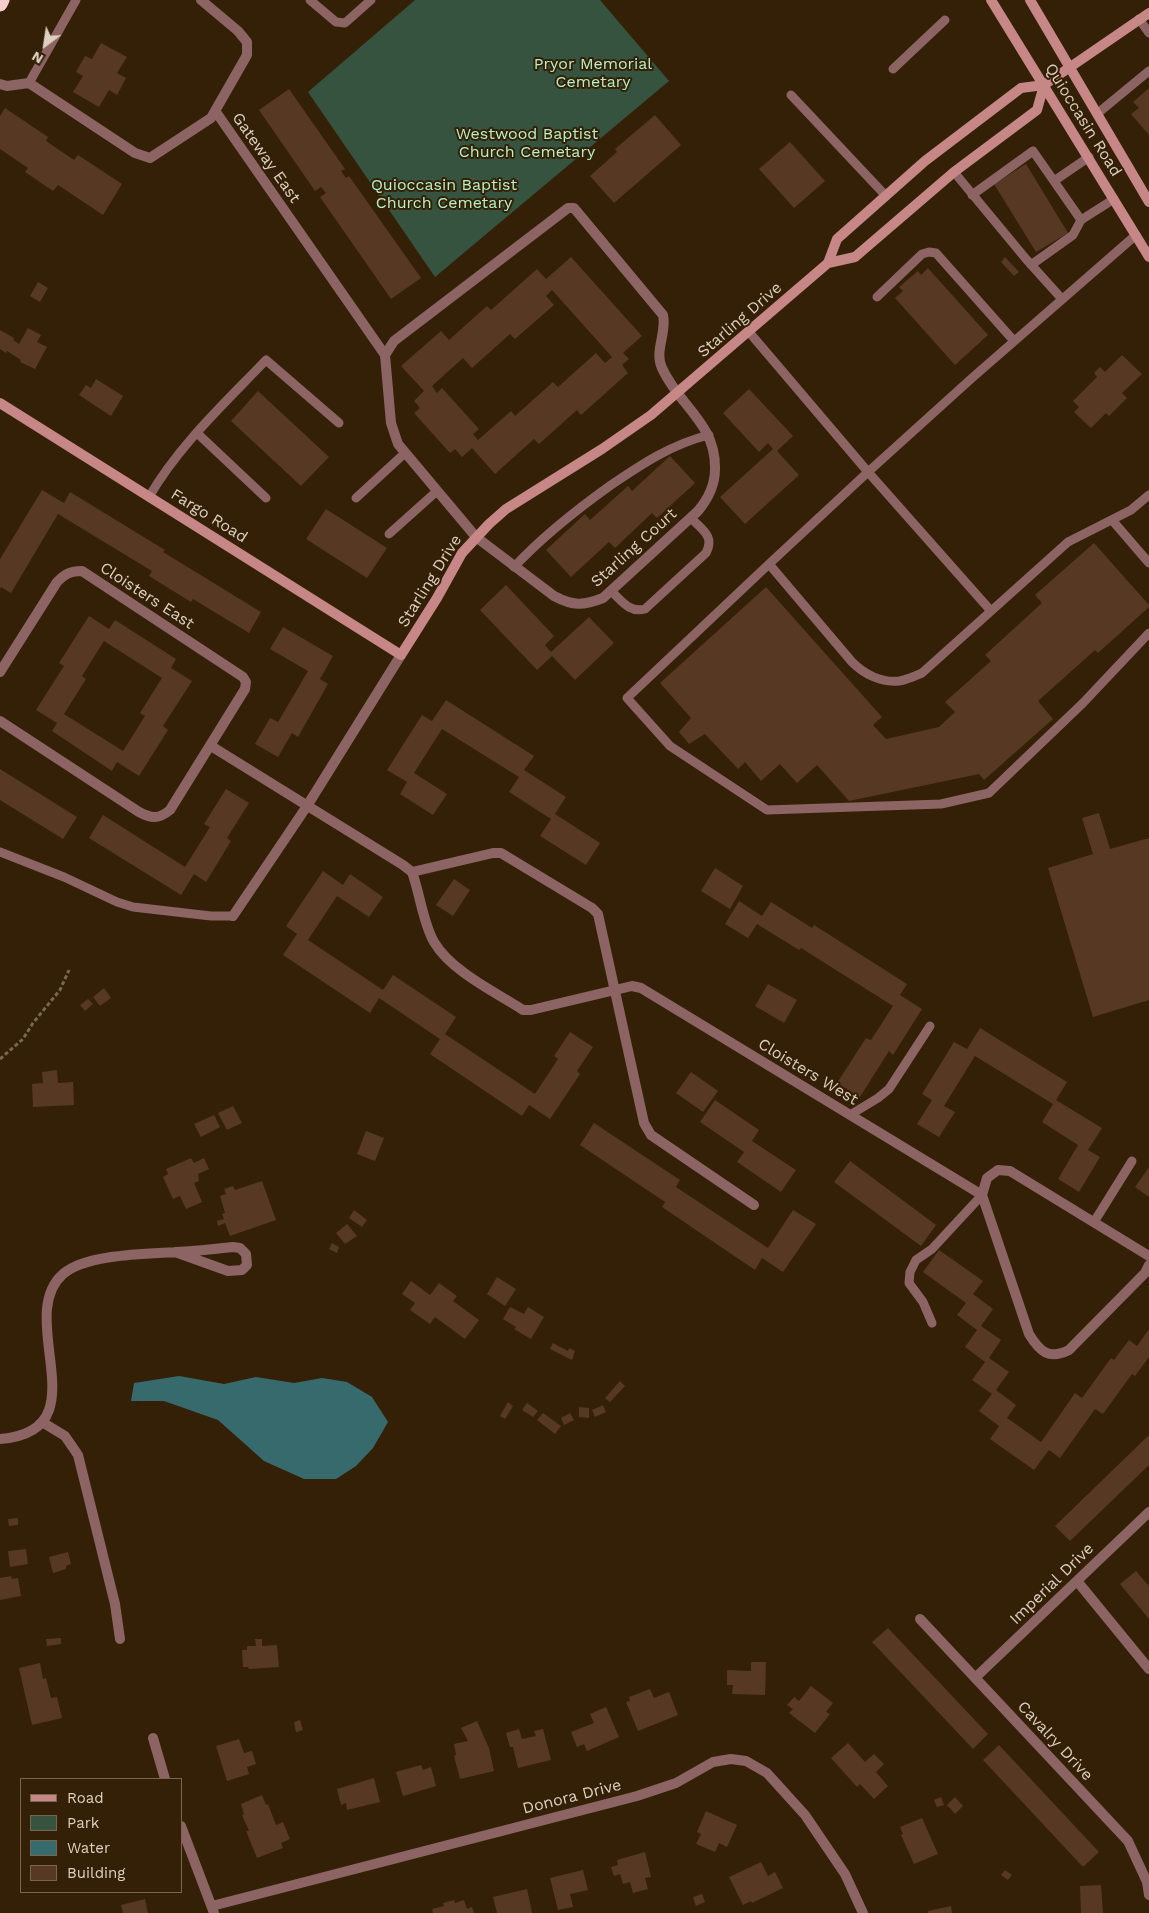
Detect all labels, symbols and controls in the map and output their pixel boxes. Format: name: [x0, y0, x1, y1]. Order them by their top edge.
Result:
north arrow: [20, 20, 70, 70]
text: N: [29, 48, 46, 67]
park label: Pryor Memorial Cemetary: [534, 54, 652, 92]
street label: Quioccasin Road: [1040, 60, 1126, 180]
street label: Gateway East: [228, 109, 304, 207]
park label: Westwood Baptist Church Cemetary: [456, 124, 598, 162]
park label: Quioccasin Baptist Church Cemetary: [371, 175, 517, 213]
street label: Starling Drive: [694, 278, 786, 362]
street label: Fargo Road: [167, 485, 251, 547]
street label: Starling Court: [587, 504, 681, 592]
street label: Starling Drive: [394, 531, 466, 631]
street label: Cloisters East: [96, 558, 198, 634]
street label: Cloisters West: [754, 1035, 862, 1109]
street label: Imperial Drive: [1006, 1539, 1098, 1629]
street label: Cavalry Drive: [1013, 1697, 1097, 1785]
street label: Donora Drive: [521, 1775, 623, 1819]
legend: [20, 1778, 182, 1893]
text: Road: [67, 1789, 104, 1807]
text: Park: [67, 1814, 99, 1832]
text: Water: [67, 1839, 110, 1857]
text: Building: [67, 1864, 125, 1882]

